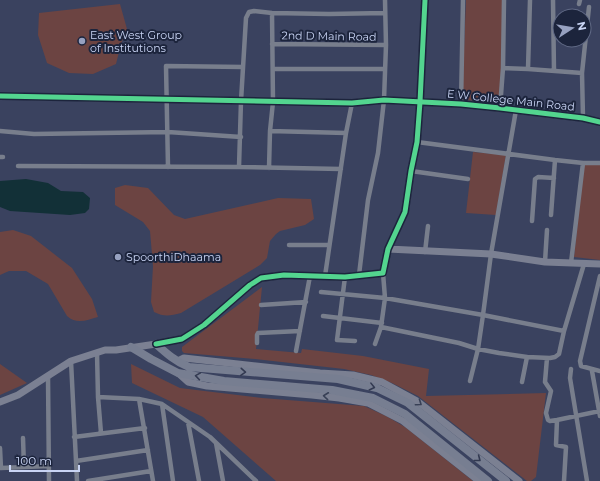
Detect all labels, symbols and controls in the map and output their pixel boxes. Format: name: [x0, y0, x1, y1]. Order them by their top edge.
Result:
north arrow: [552, 8, 592, 48]
text: N: [574, 20, 590, 32]
place label: East West Group of Institutions: [90, 28, 182, 55]
street label: 2nd D Main Road: [281, 28, 377, 44]
marker: East West Group of Institutions: [77, 36, 87, 46]
street label: E W College Main Road: [446, 86, 576, 114]
place label: SpoorthiDhaama: [126, 250, 221, 264]
marker: SpoorthiDhaama: [113, 252, 123, 262]
one-way arrow: [240, 367, 246, 376]
one-way arrow: [195, 372, 201, 381]
one-way arrow: [369, 382, 375, 390]
one-way arrow: [323, 392, 329, 401]
one-way arrow: [415, 398, 422, 406]
scale bar: [10, 447, 79, 473]
text: 100 m: [16, 453, 52, 468]
one-way arrow: [474, 455, 481, 462]

